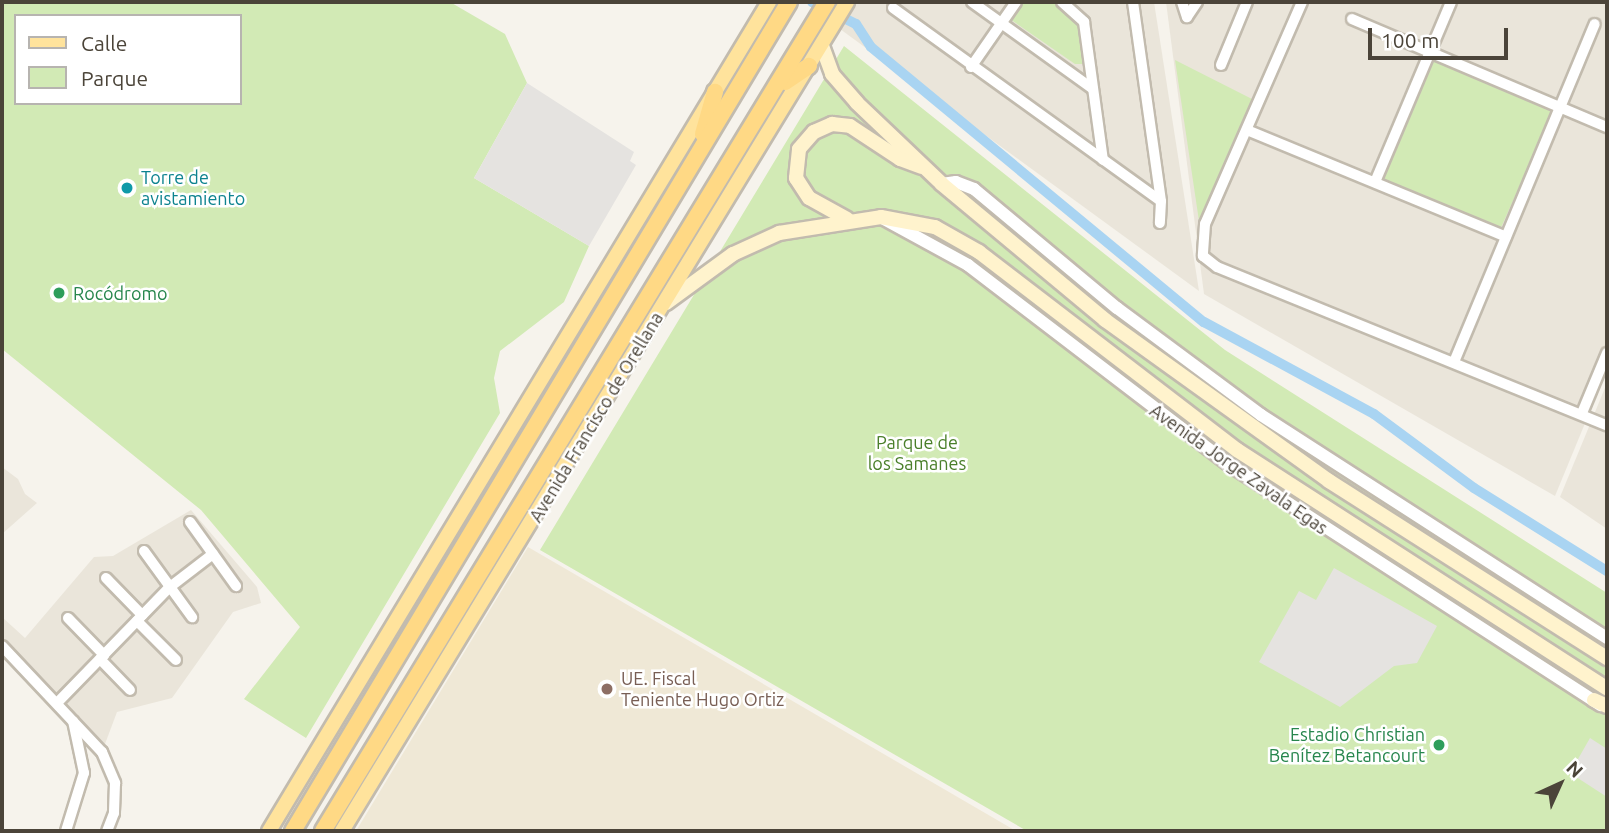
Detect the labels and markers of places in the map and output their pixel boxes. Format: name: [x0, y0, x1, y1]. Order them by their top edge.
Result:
place label: Torre de avistamiento: [141, 167, 245, 210]
marker: Torre de avistamiento: [119, 180, 135, 196]
place label: Rocódromo: [73, 282, 167, 304]
marker: Rocódromo: [51, 285, 67, 301]
place label: UE. Fiscal Teniente Hugo Ortiz: [621, 668, 784, 710]
marker: UE. Fiscal Teniente Hugo Ortiz: [599, 681, 615, 697]
place label: Estadio Christian Benítez Betancourt: [1269, 724, 1425, 766]
marker: Estadio Christian Benítez Betancourt: [1431, 737, 1447, 753]

